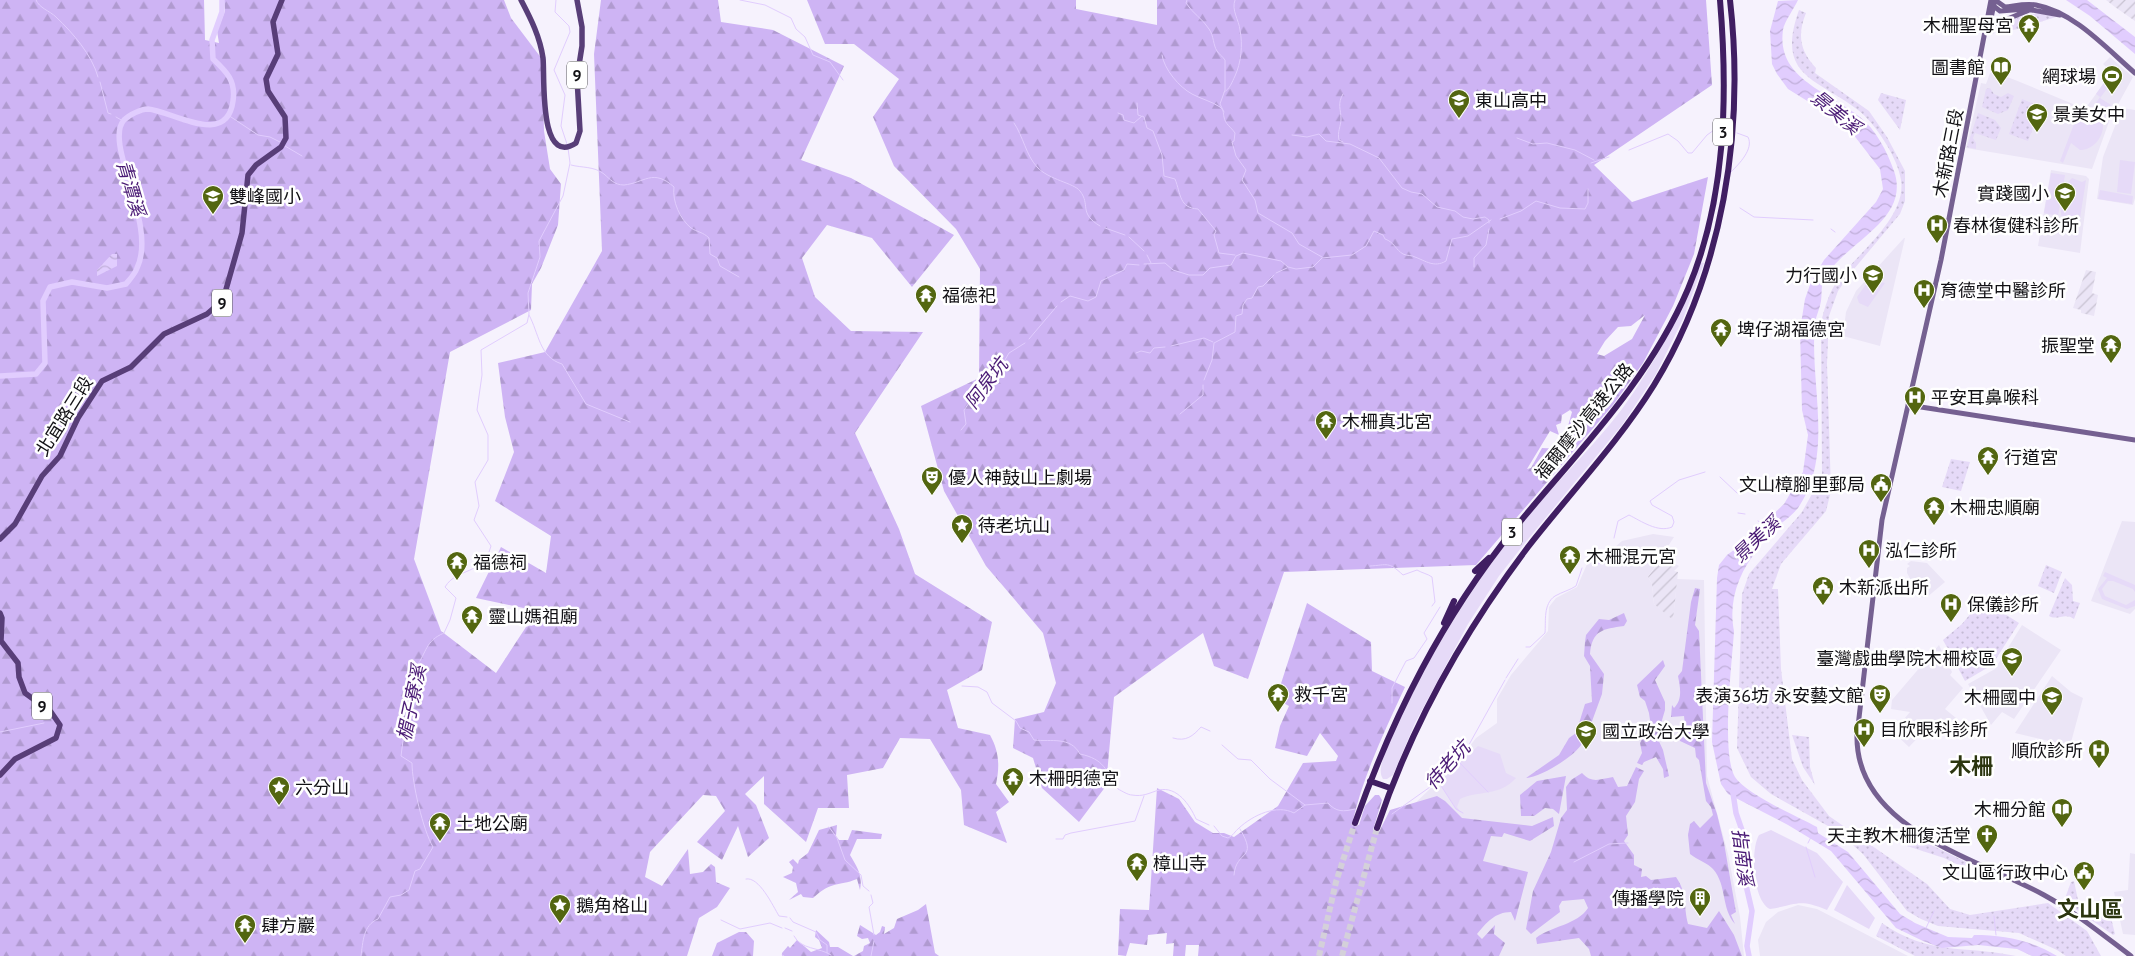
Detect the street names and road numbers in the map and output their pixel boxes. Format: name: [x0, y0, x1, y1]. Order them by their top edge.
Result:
road number: 9: [567, 62, 587, 88]
street label: 木新路三段: [1928, 107, 1968, 199]
road number: 3: [1713, 118, 1733, 146]
road number: 9: [212, 290, 232, 316]
street label: 福爾摩沙高速公路: [1530, 358, 1638, 484]
street label: 北宜路三段: [30, 372, 98, 460]
road number: 3: [1502, 518, 1522, 546]
road number: 9: [32, 692, 52, 719]

